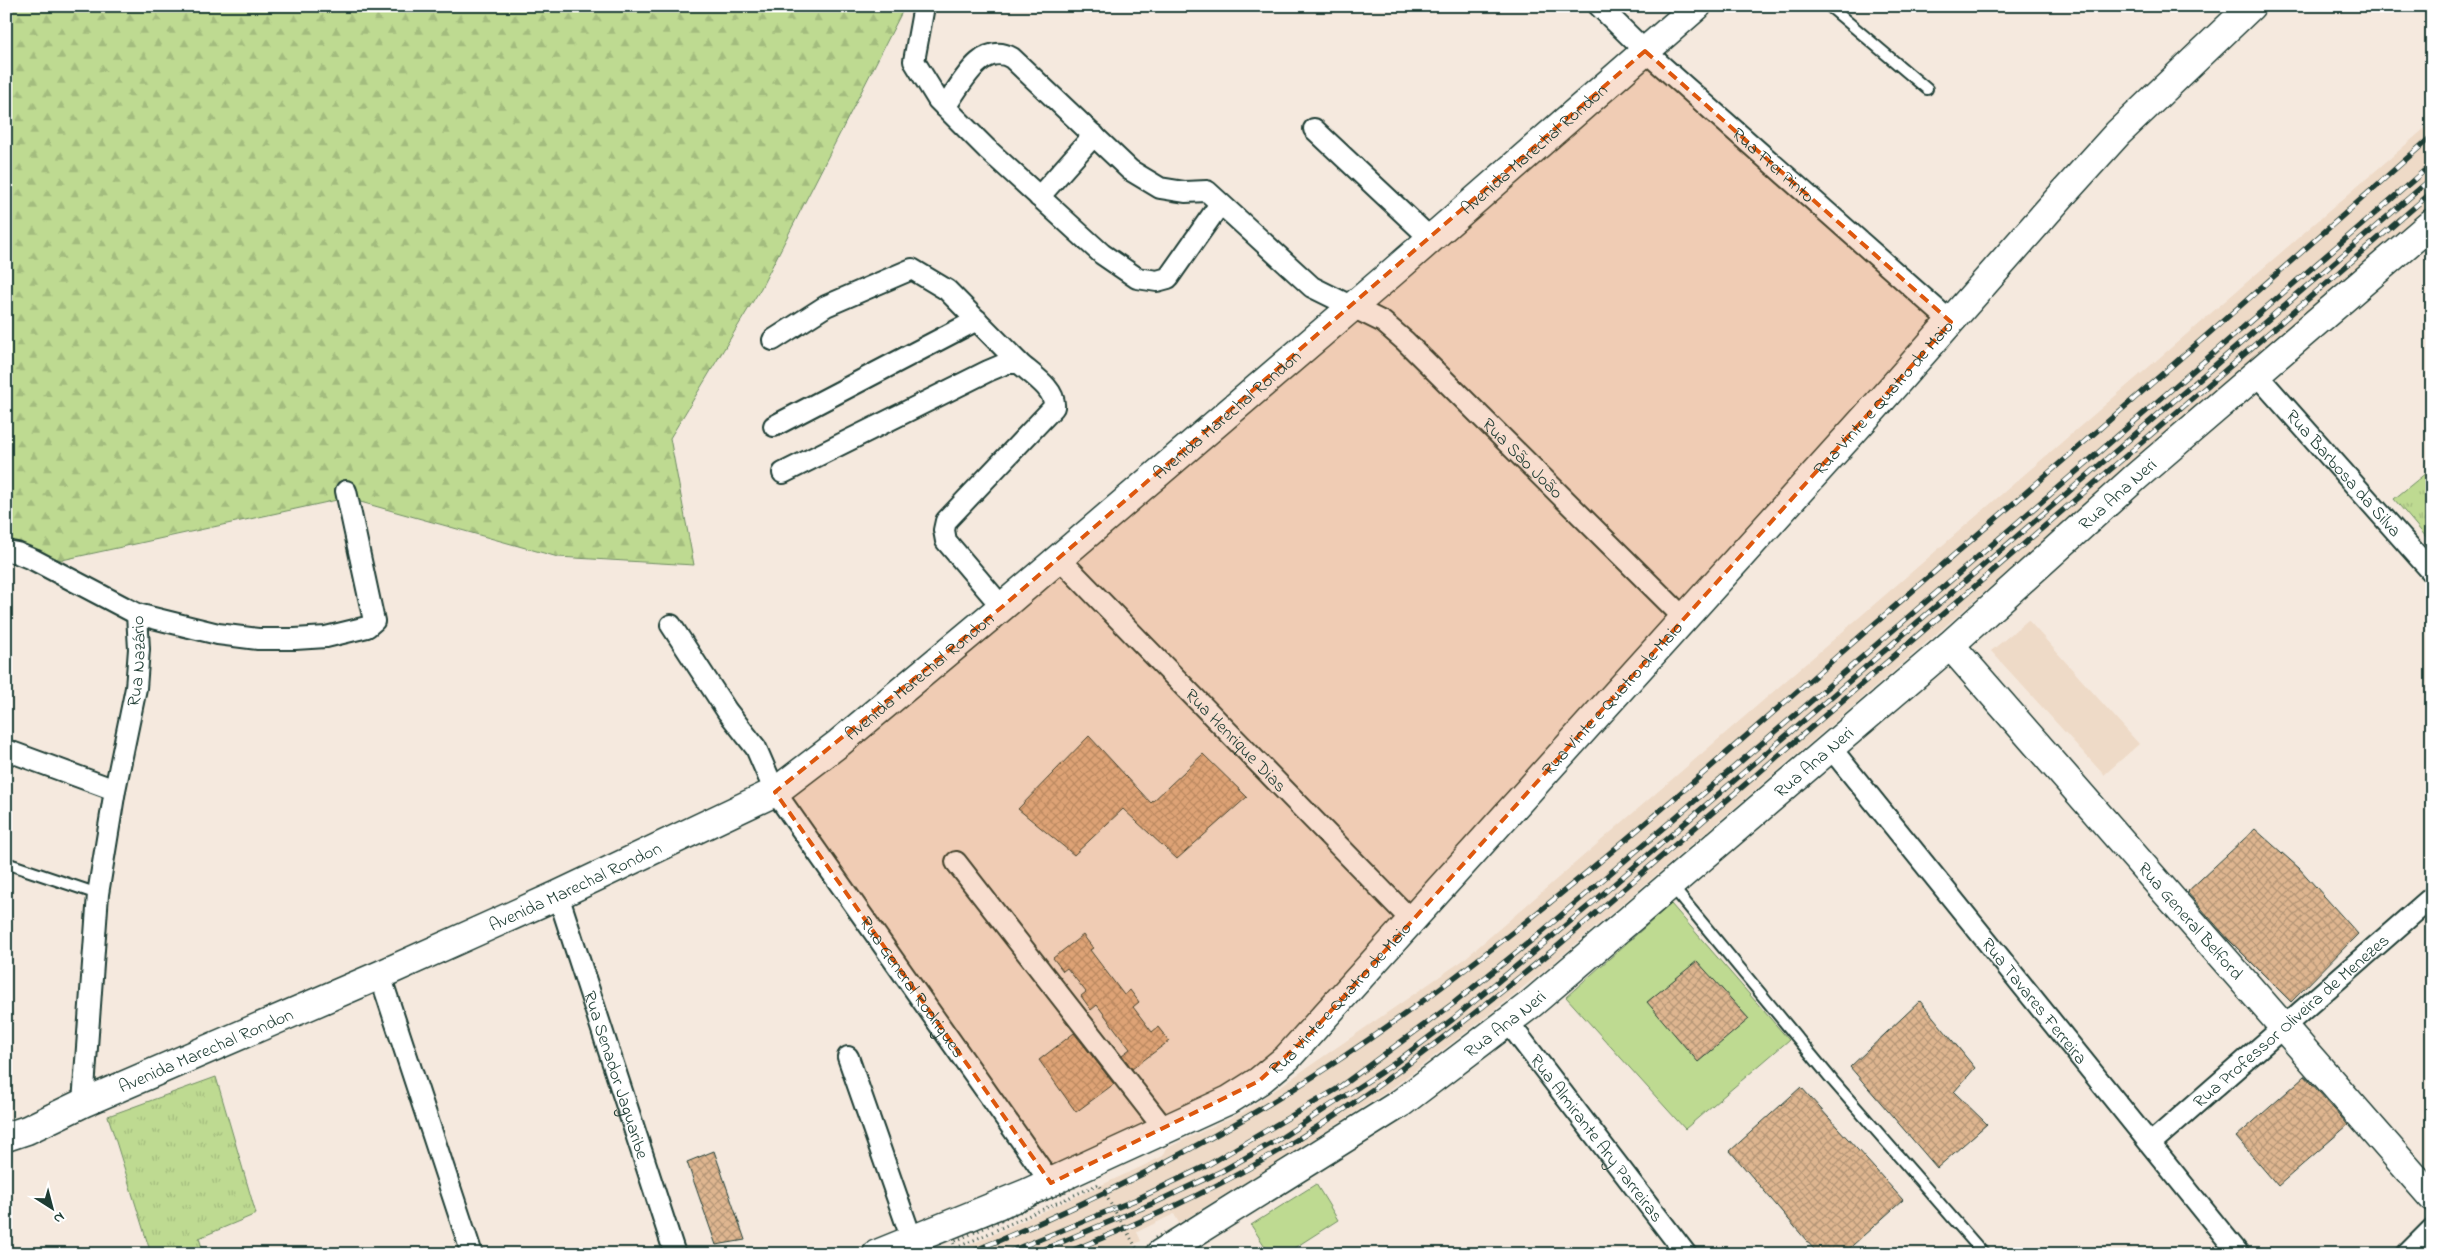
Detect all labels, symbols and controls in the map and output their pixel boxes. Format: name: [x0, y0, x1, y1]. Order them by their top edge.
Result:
street label: Avenida Marechal Rondon: [1456, 79, 1615, 222]
street label: Rua Frei Pinto: [1725, 122, 1819, 210]
street label: Rua Vinte e Quatro de Maio: [1808, 315, 1961, 482]
street label: Avenida Marechal Rondon: [1148, 345, 1308, 487]
street label: Rua Barbosa da Silva: [2279, 405, 2406, 544]
street label: Rua São João: [1475, 413, 1568, 506]
street label: Rua Ana Neri: [2074, 453, 2164, 538]
street label: Avenida Marechal Rondon: [840, 607, 1001, 748]
street label: Rua Nazário: [121, 615, 154, 709]
street label: Rua Vinte e Quatro de Maio: [1537, 616, 1690, 783]
street label: Rua Henrique Dias: [1178, 684, 1292, 799]
street label: Rua Ana Neri: [1769, 722, 1861, 805]
street label: Avenida Marechal Rondon: [485, 837, 667, 939]
street label: Rua General Belford: [2130, 857, 2248, 987]
street label: Rua General Rodrigues: [852, 912, 970, 1064]
street label: Rua Vinte e Quatro de Maio: [1264, 917, 1419, 1082]
street label: Rua Professor Oliveira de Menezes: [2188, 929, 2396, 1115]
street label: Rua Tavares Ferreira: [1974, 933, 2092, 1071]
street label: Rua Ana Neri: [1459, 985, 1553, 1065]
street label: Rua Senador Jaguaribe: [575, 988, 654, 1164]
street label: Avenida Marechal Rondon: [115, 1003, 298, 1101]
street label: Rua Almirante Ary Parreiras: [1522, 1049, 1668, 1229]
north arrow: [28, 1182, 78, 1232]
text: N: [49, 1206, 69, 1229]

